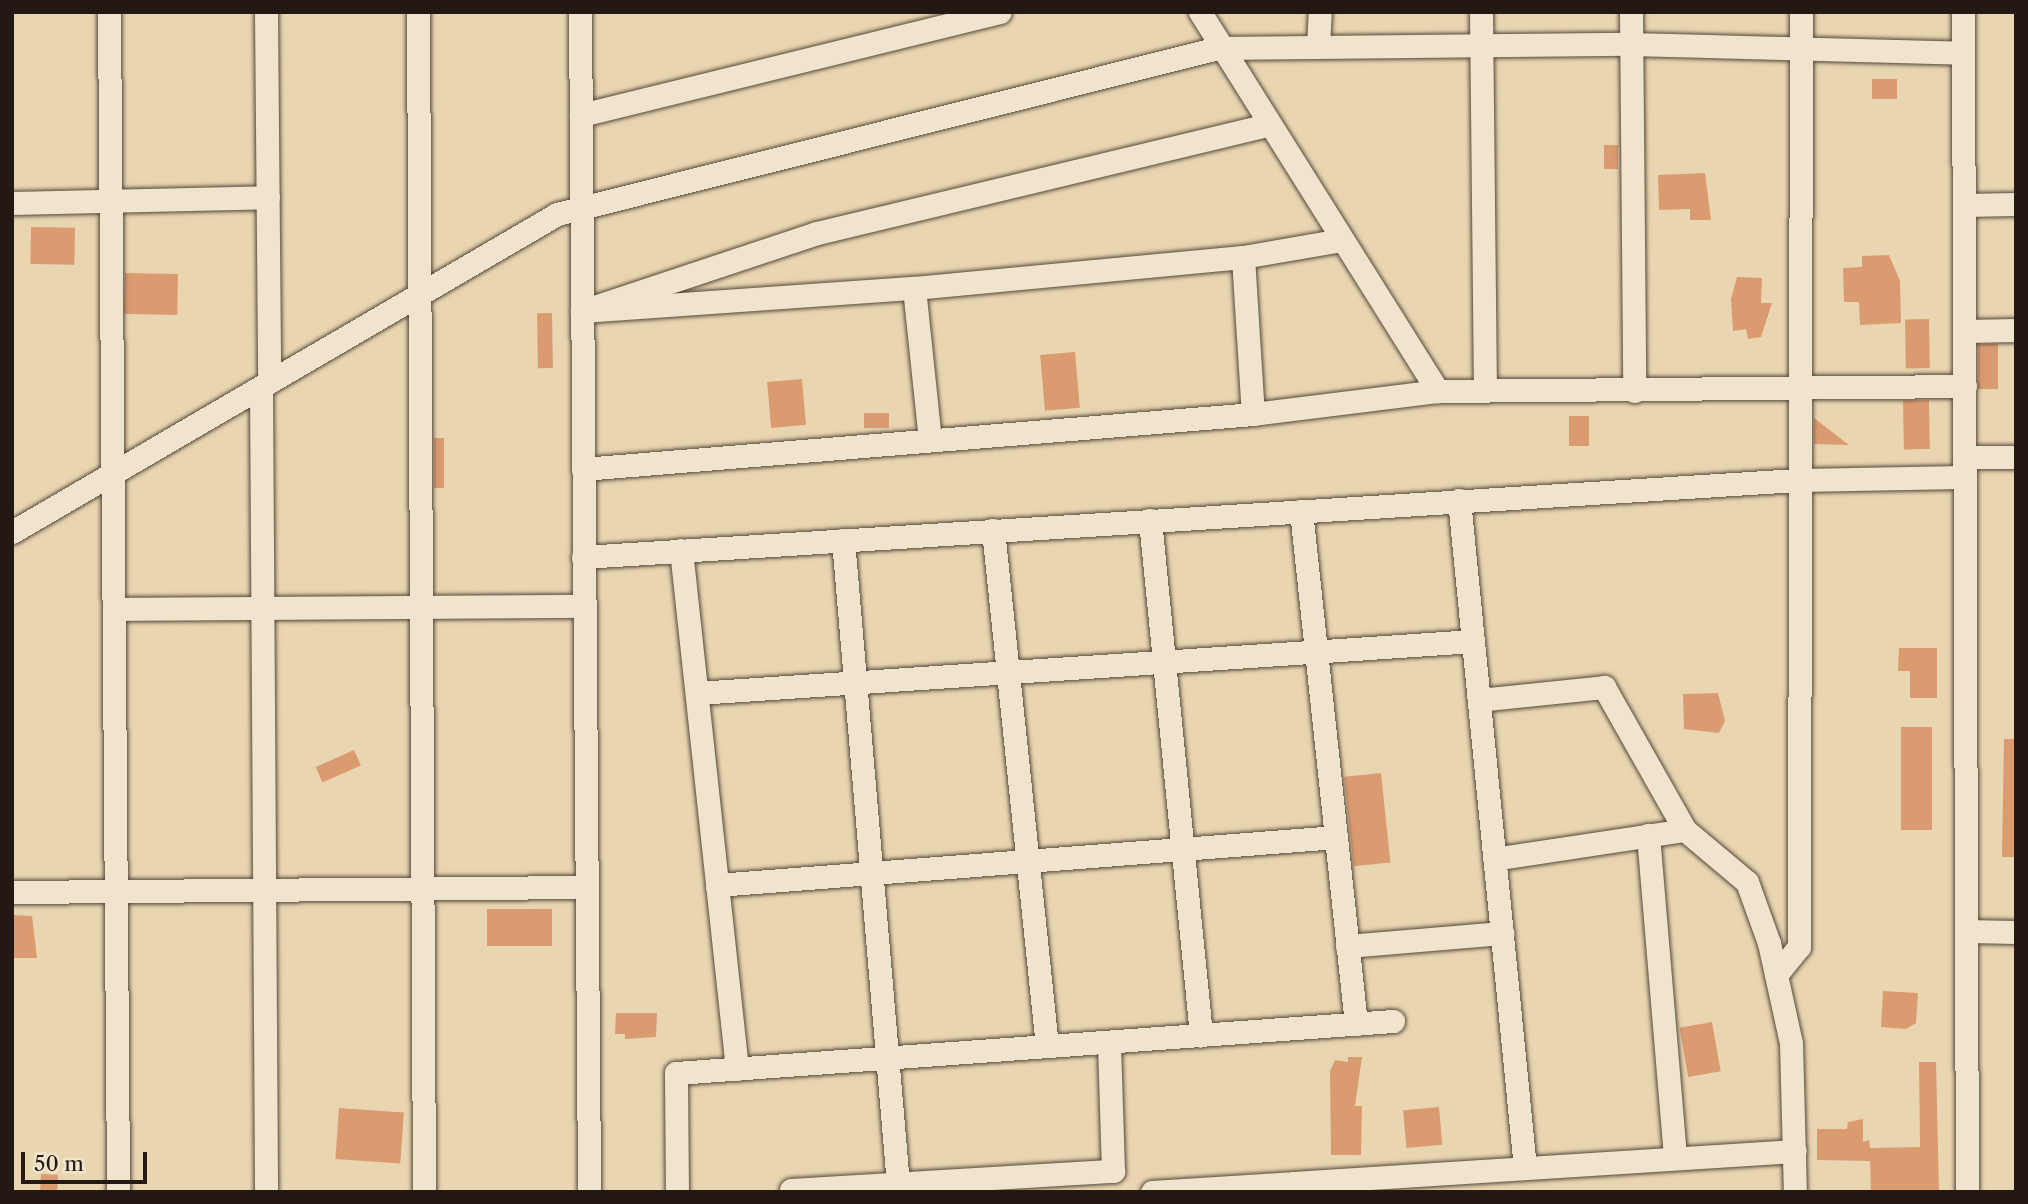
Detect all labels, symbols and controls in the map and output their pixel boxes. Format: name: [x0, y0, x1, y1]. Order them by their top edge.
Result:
scale bar: [24, 1138, 150, 1182]
text: 50 m: [34, 1151, 84, 1176]

